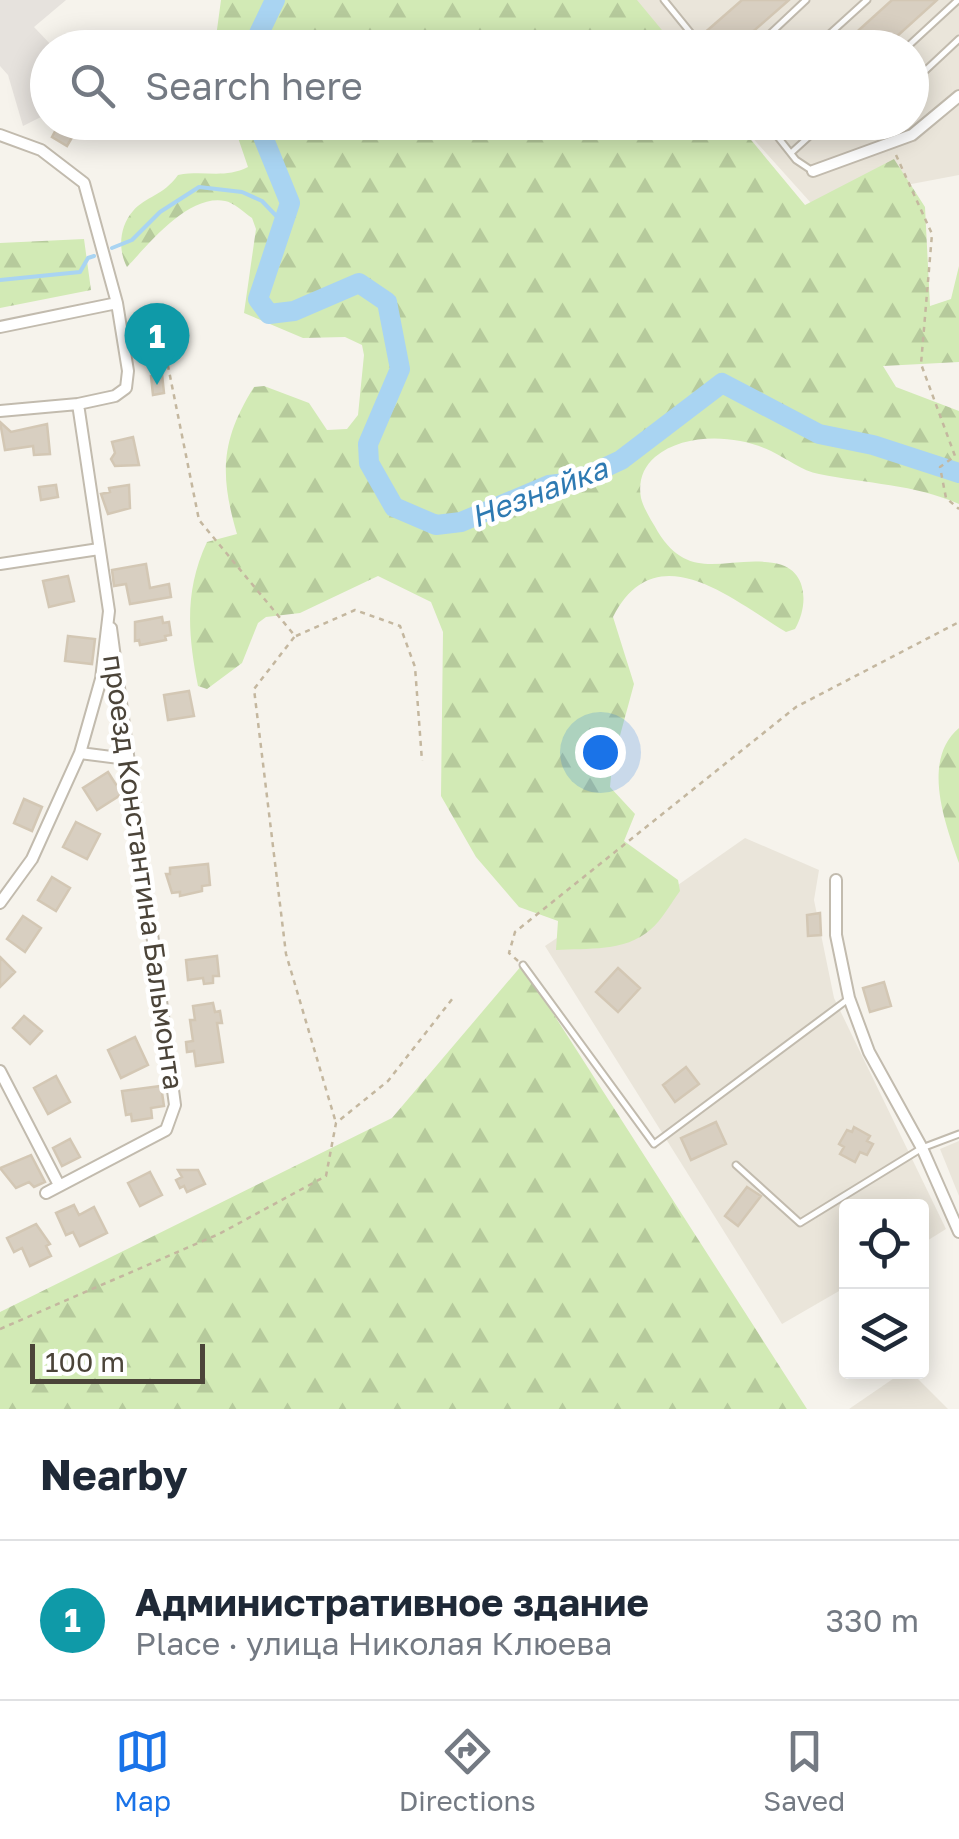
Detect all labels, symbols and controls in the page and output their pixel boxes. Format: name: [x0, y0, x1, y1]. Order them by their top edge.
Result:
search box: [30, 30, 929, 140]
icon: search: [65, 58, 120, 113]
text: Search here: [145, 63, 363, 108]
pin: 1: [124, 302, 190, 385]
water label: Незнайка: [466, 449, 613, 535]
street label: проезд Константина Бальмонта: [97, 652, 191, 1092]
your location: [575, 727, 626, 778]
map controls: [839, 1199, 929, 1379]
button: locate: [839, 1199, 929, 1289]
button: layers: [839, 1289, 929, 1379]
scale bar: [30, 1339, 205, 1384]
text: 100 m: [45, 1345, 125, 1378]
text: Nearby: [40, 1449, 188, 1499]
text: Административное здание: [135, 1579, 649, 1624]
text: 1: [64, 1601, 81, 1639]
text: 330 m: [825, 1601, 919, 1639]
text: Place · улица Николая Клюева: [135, 1624, 612, 1662]
tab: Map: [114, 1724, 171, 1817]
tab: Directions: [399, 1724, 536, 1817]
tab: Saved: [763, 1724, 845, 1817]

